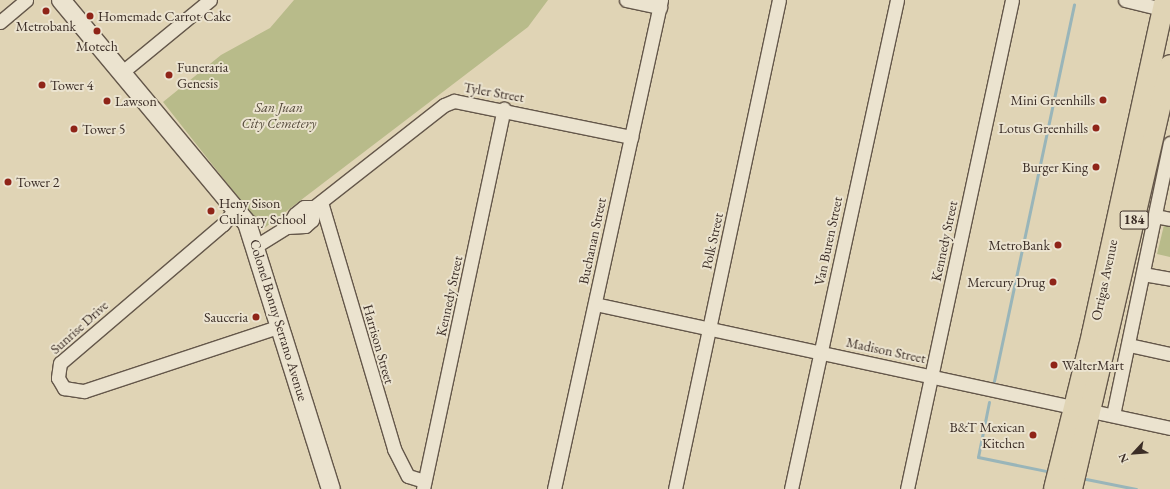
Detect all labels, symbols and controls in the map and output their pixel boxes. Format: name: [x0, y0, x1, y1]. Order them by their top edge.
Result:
marker: Metrobank: [41, 6, 51, 16]
place label: Homemade Carrot Cake: [98, 8, 231, 24]
marker: Homemade Carrot Cake: [85, 11, 95, 21]
place label: Metrobank: [16, 18, 76, 34]
marker: Motech: [92, 26, 102, 36]
place label: Motech: [76, 38, 118, 54]
place label: Funeraria Genesis: [177, 59, 228, 92]
marker: Funeraria Genesis: [164, 70, 174, 80]
place label: Tower 4: [50, 77, 94, 93]
street label: Tyler Street: [462, 78, 526, 106]
marker: Tower 4: [37, 80, 47, 90]
place label: Mini Greenhills: [1010, 92, 1095, 108]
place label: Lawson: [115, 93, 157, 109]
marker: Mini Greenhills: [1098, 95, 1108, 105]
marker: Lawson: [102, 96, 112, 106]
park label: San Juan City Cemetery: [242, 99, 316, 132]
place label: Lotus Greenhills: [999, 120, 1088, 136]
place label: Tower 5: [82, 121, 126, 137]
marker: Lotus Greenhills: [1091, 123, 1101, 133]
marker: Tower 5: [69, 124, 79, 134]
place label: Burger King: [1022, 159, 1088, 175]
marker: Burger King: [1091, 162, 1101, 172]
place label: Tower 2: [16, 174, 60, 190]
marker: Tower 2: [3, 177, 13, 187]
place label: Heny Sison Culinary School: [219, 195, 306, 228]
street label: Van Buren Street: [810, 195, 846, 287]
street label: Buchanan Street: [575, 196, 609, 286]
street label: Kennedy Street: [927, 199, 961, 283]
marker: Heny Sison Culinary School: [206, 206, 216, 216]
road number: 184: [1119, 209, 1149, 231]
street label: Polk Street: [698, 211, 726, 271]
street label: Colonel Bonny Serrano Avenue: [246, 237, 312, 403]
place label: MetroBank: [988, 237, 1050, 253]
street label: Ortigas Avenue: [1087, 238, 1121, 322]
marker: MetroBank: [1053, 240, 1063, 250]
street label: Kennedy Street: [432, 254, 466, 338]
place label: Mercury Drug: [967, 274, 1045, 290]
marker: Mercury Drug: [1048, 277, 1058, 287]
street label: Sunrise Drive: [47, 297, 111, 357]
street label: Harrison Street: [360, 302, 398, 386]
place label: Sauceria: [204, 309, 248, 325]
marker: Sauceria: [251, 312, 261, 322]
street label: Madison Street: [845, 333, 927, 367]
place label: WalterMart: [1062, 357, 1124, 373]
marker: WalterMart: [1049, 360, 1059, 370]
place label: B&T Mexican Kitchen: [949, 419, 1025, 452]
marker: B&T Mexican Kitchen: [1028, 430, 1038, 440]
north arrow: [1114, 433, 1154, 473]
text: N: [1115, 451, 1131, 465]

